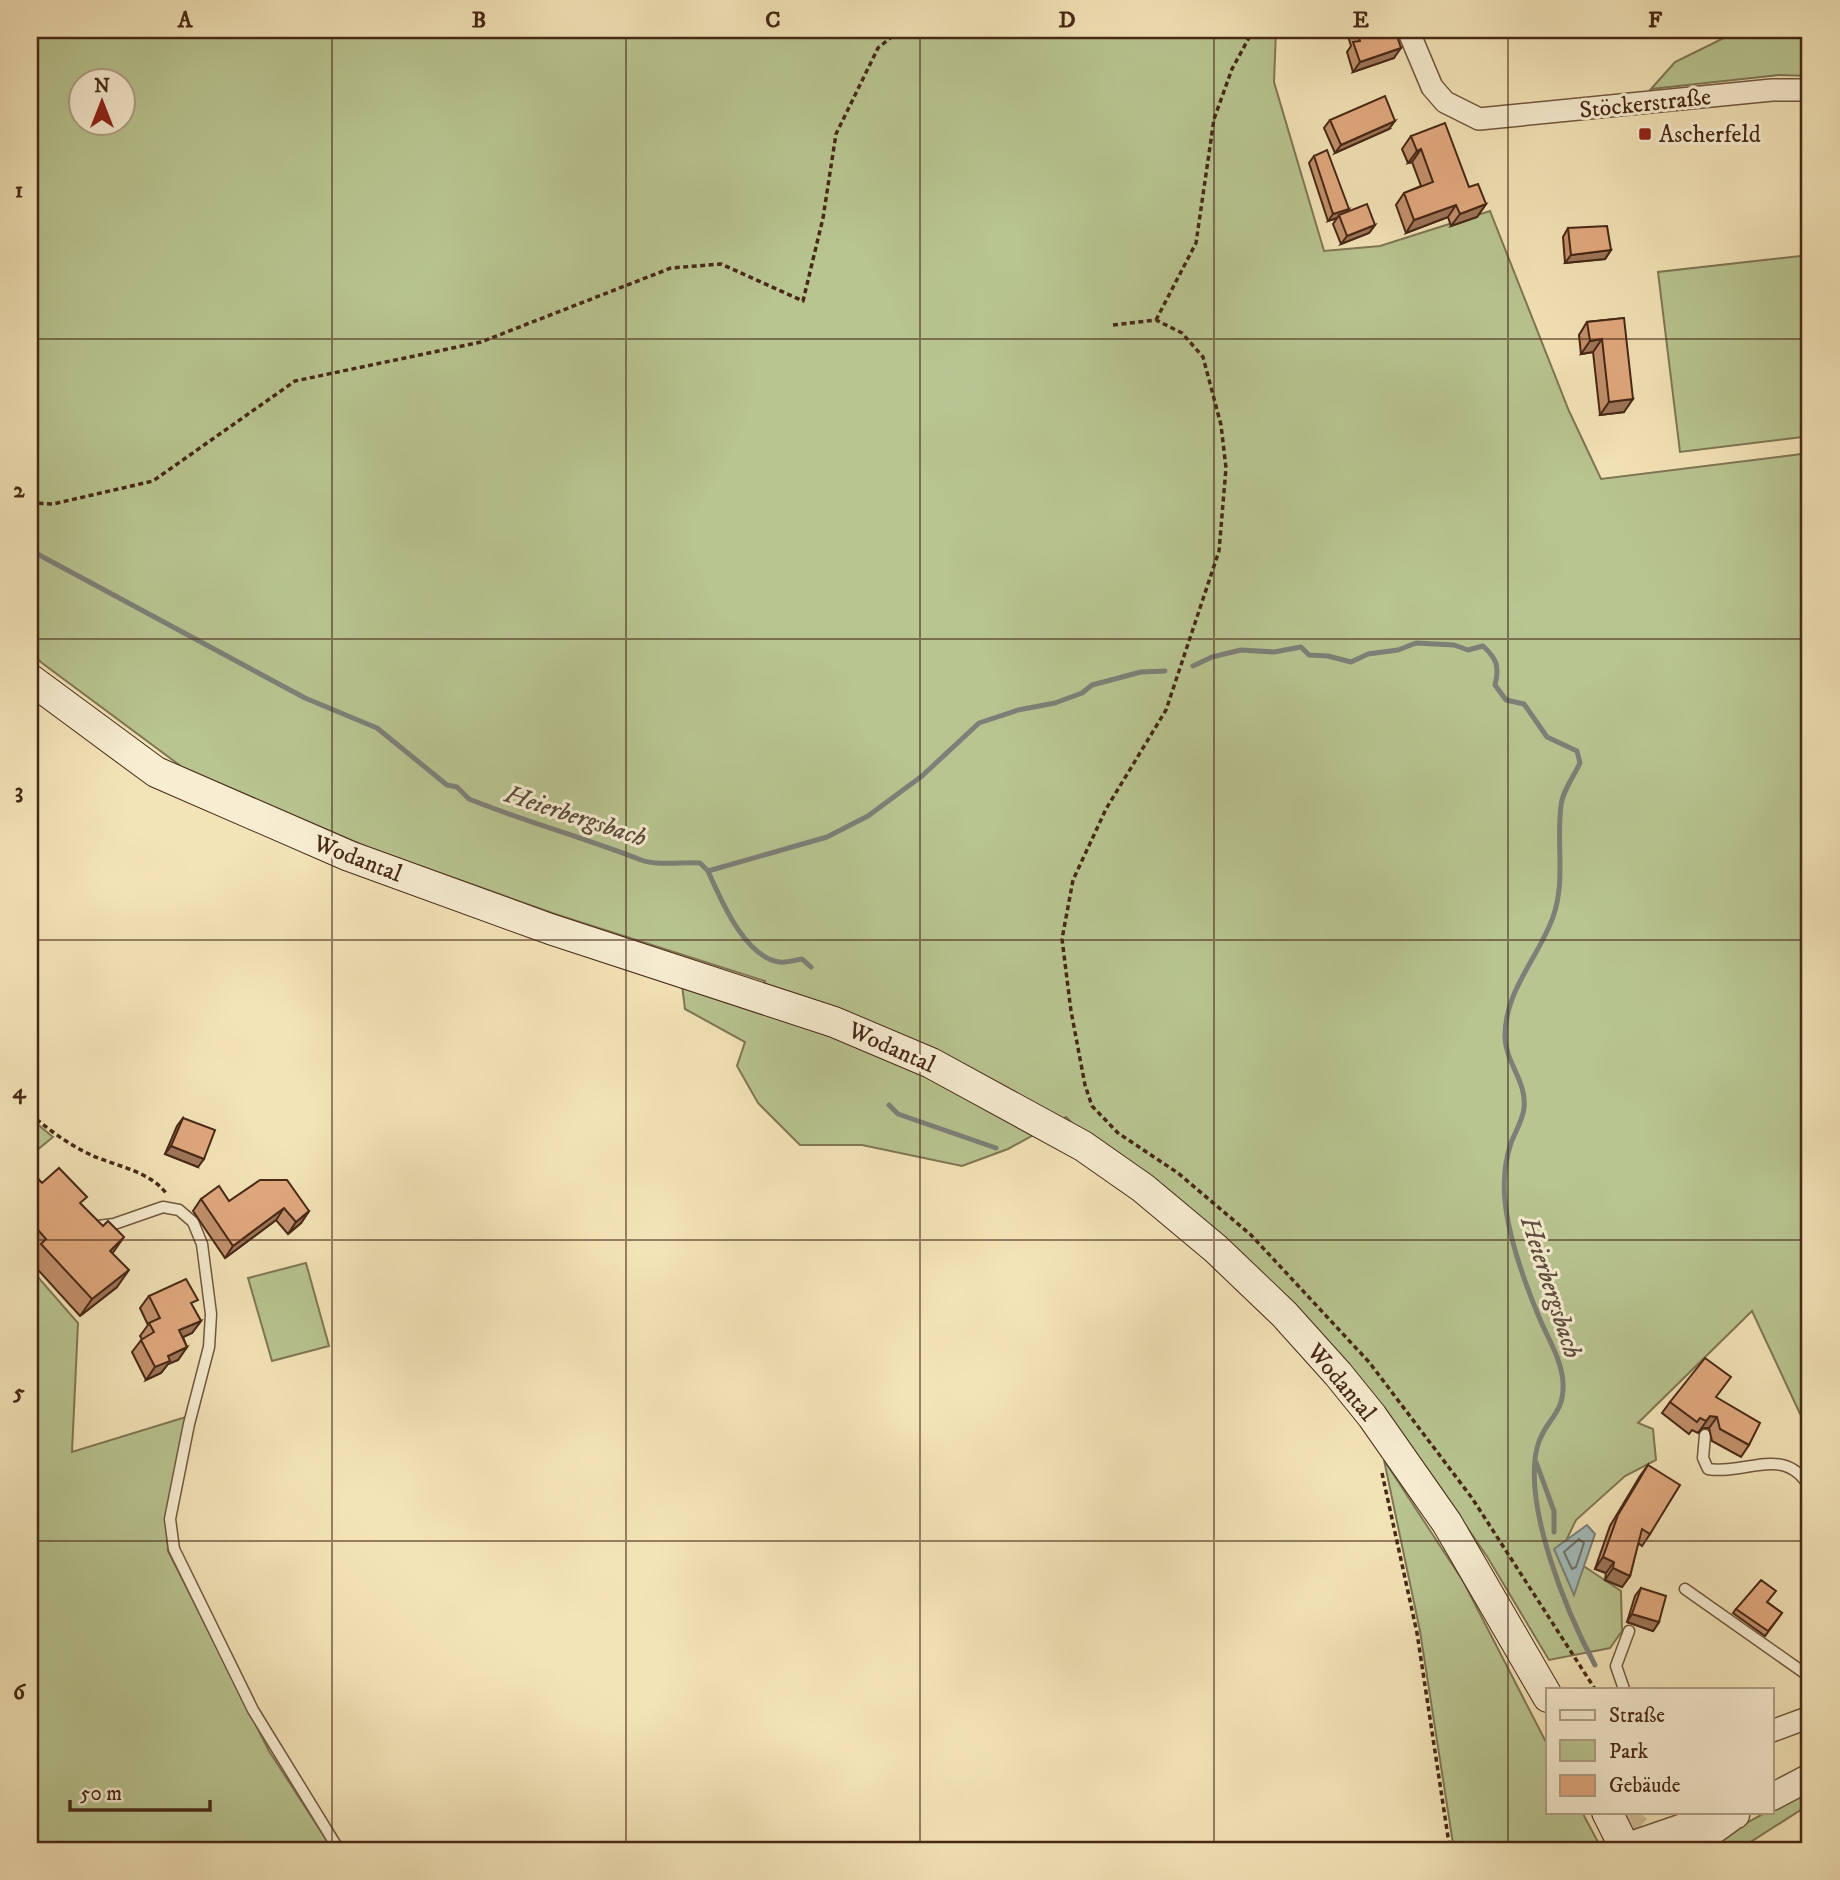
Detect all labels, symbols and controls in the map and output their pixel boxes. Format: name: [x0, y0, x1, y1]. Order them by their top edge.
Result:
text: A: [177, 6, 194, 35]
text: B: [472, 6, 486, 35]
text: C: [765, 6, 781, 35]
text: D: [1058, 6, 1076, 35]
text: E: [1353, 6, 1369, 35]
text: F: [1648, 6, 1663, 35]
north arrow: [66, 66, 136, 136]
text: N: [94, 75, 110, 98]
street label: Stöckerstraße: [1578, 82, 1712, 126]
place label: Ascherfeld: [1659, 120, 1761, 150]
marker: Ascherfeld: [1637, 126, 1653, 142]
text: 1: [15, 176, 23, 205]
text: 2: [13, 476, 25, 505]
text: 3: [15, 777, 23, 806]
water label: Heierbergsbach: [500, 778, 651, 855]
street label: Wodantal: [308, 828, 407, 890]
street label: Wodantal: [842, 1015, 941, 1081]
text: 4: [12, 1077, 27, 1106]
water label: Heierbergsbach: [1512, 1211, 1589, 1363]
street label: Wodantal: [1299, 1337, 1383, 1428]
text: 5: [12, 1378, 25, 1407]
text: 6: [13, 1678, 27, 1707]
legend: [1546, 1688, 1773, 1814]
text: Straße: [1609, 1703, 1665, 1729]
text: Park: [1609, 1739, 1649, 1765]
scale bar: [70, 1768, 210, 1812]
text: Gebäude: [1609, 1773, 1681, 1799]
text: 50 m: [80, 1781, 122, 1807]

